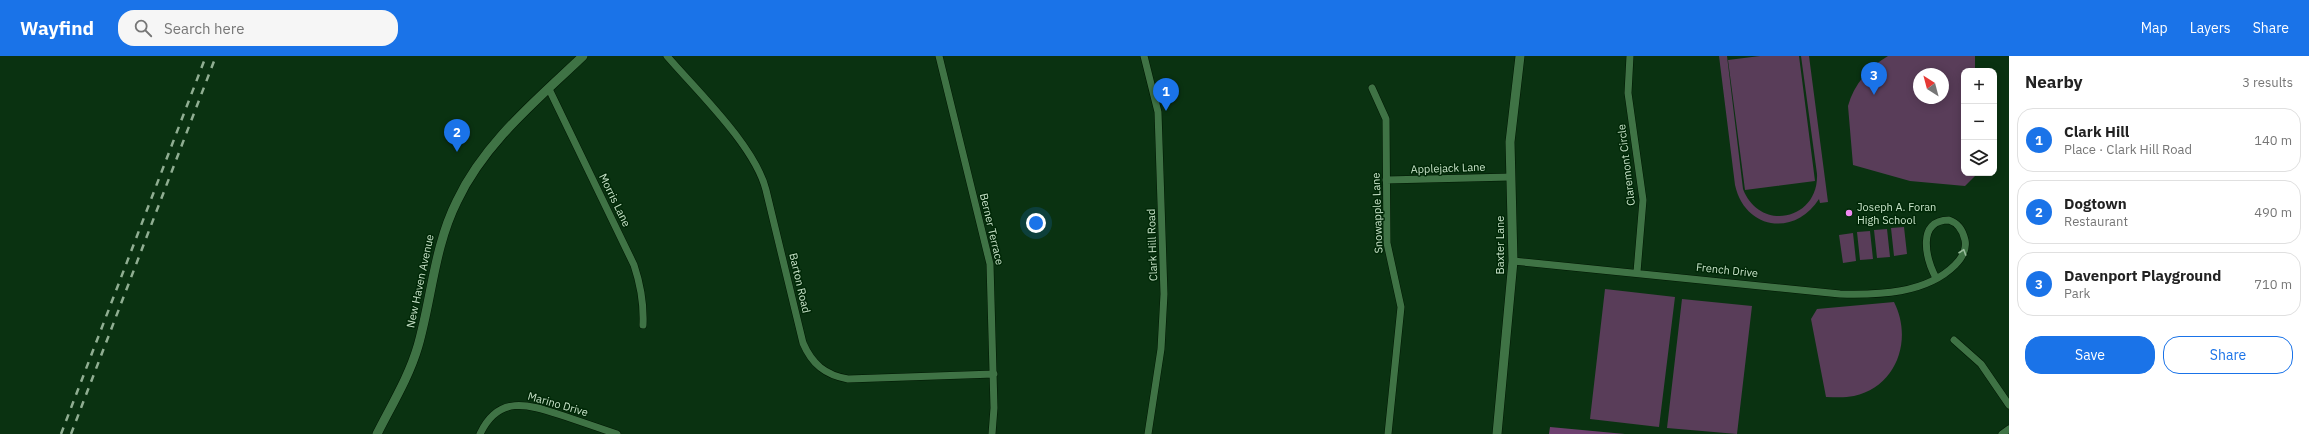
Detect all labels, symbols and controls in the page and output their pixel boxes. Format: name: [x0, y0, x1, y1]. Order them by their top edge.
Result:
search box: [118, 10, 398, 46]
text: Wayfind: [20, 16, 94, 40]
icon: search: [132, 17, 154, 39]
text: Search here: [164, 19, 244, 38]
text: Map: [2141, 19, 2168, 37]
text: Layers: [2190, 19, 2231, 37]
text: Share: [2253, 19, 2289, 37]
pin: 3: [1861, 62, 1887, 95]
north arrow: [1913, 68, 1949, 104]
map controls: [1961, 68, 1997, 176]
button: +: [1961, 68, 1997, 104]
text: Nearby: [2025, 71, 2083, 93]
text: 3 results: [2242, 74, 2293, 91]
pin: 1: [1153, 78, 1179, 111]
button: −: [1961, 104, 1997, 140]
pin: 2: [444, 119, 470, 152]
text: Clark Hill: [2064, 122, 2129, 141]
street label: Claremont Circle: [1614, 123, 1638, 207]
text: 1: [2035, 132, 2043, 149]
text: 140 m: [2254, 132, 2292, 149]
button: layers: [1961, 140, 1997, 176]
text: Place · Clark Hill Road: [2064, 141, 2192, 158]
street label: Applejack Lane: [1410, 160, 1486, 176]
street label: Morris Lane: [596, 171, 634, 229]
street label: Snowapple Lane: [1369, 172, 1385, 254]
street label: Berner Terrace: [977, 192, 1007, 266]
text: Dogtown: [2064, 194, 2127, 213]
place label: Joseph A. Foran High School: [1857, 200, 1936, 227]
text: 2: [2035, 204, 2043, 221]
text: 490 m: [2254, 204, 2292, 221]
marker: Joseph A. Foran High School: [1844, 208, 1854, 218]
street label: Clark Hill Road: [1144, 209, 1160, 281]
your location: [1026, 213, 1046, 233]
text: Restaurant: [2064, 213, 2128, 230]
street label: Baxter Lane: [1493, 216, 1507, 274]
street label: New Haven Avenue: [403, 233, 437, 329]
one-way arrow: [1958, 249, 1966, 256]
street label: Barton Road: [786, 252, 814, 314]
street label: French Drive: [1695, 260, 1759, 280]
text: Davenport Playground: [2064, 266, 2221, 285]
text: 3: [2035, 276, 2043, 293]
text: 710 m: [2254, 276, 2292, 293]
text: Park: [2064, 285, 2090, 302]
button: Save: [2025, 336, 2155, 374]
button: Share: [2163, 336, 2293, 374]
street label: Marino Drive: [526, 389, 590, 419]

